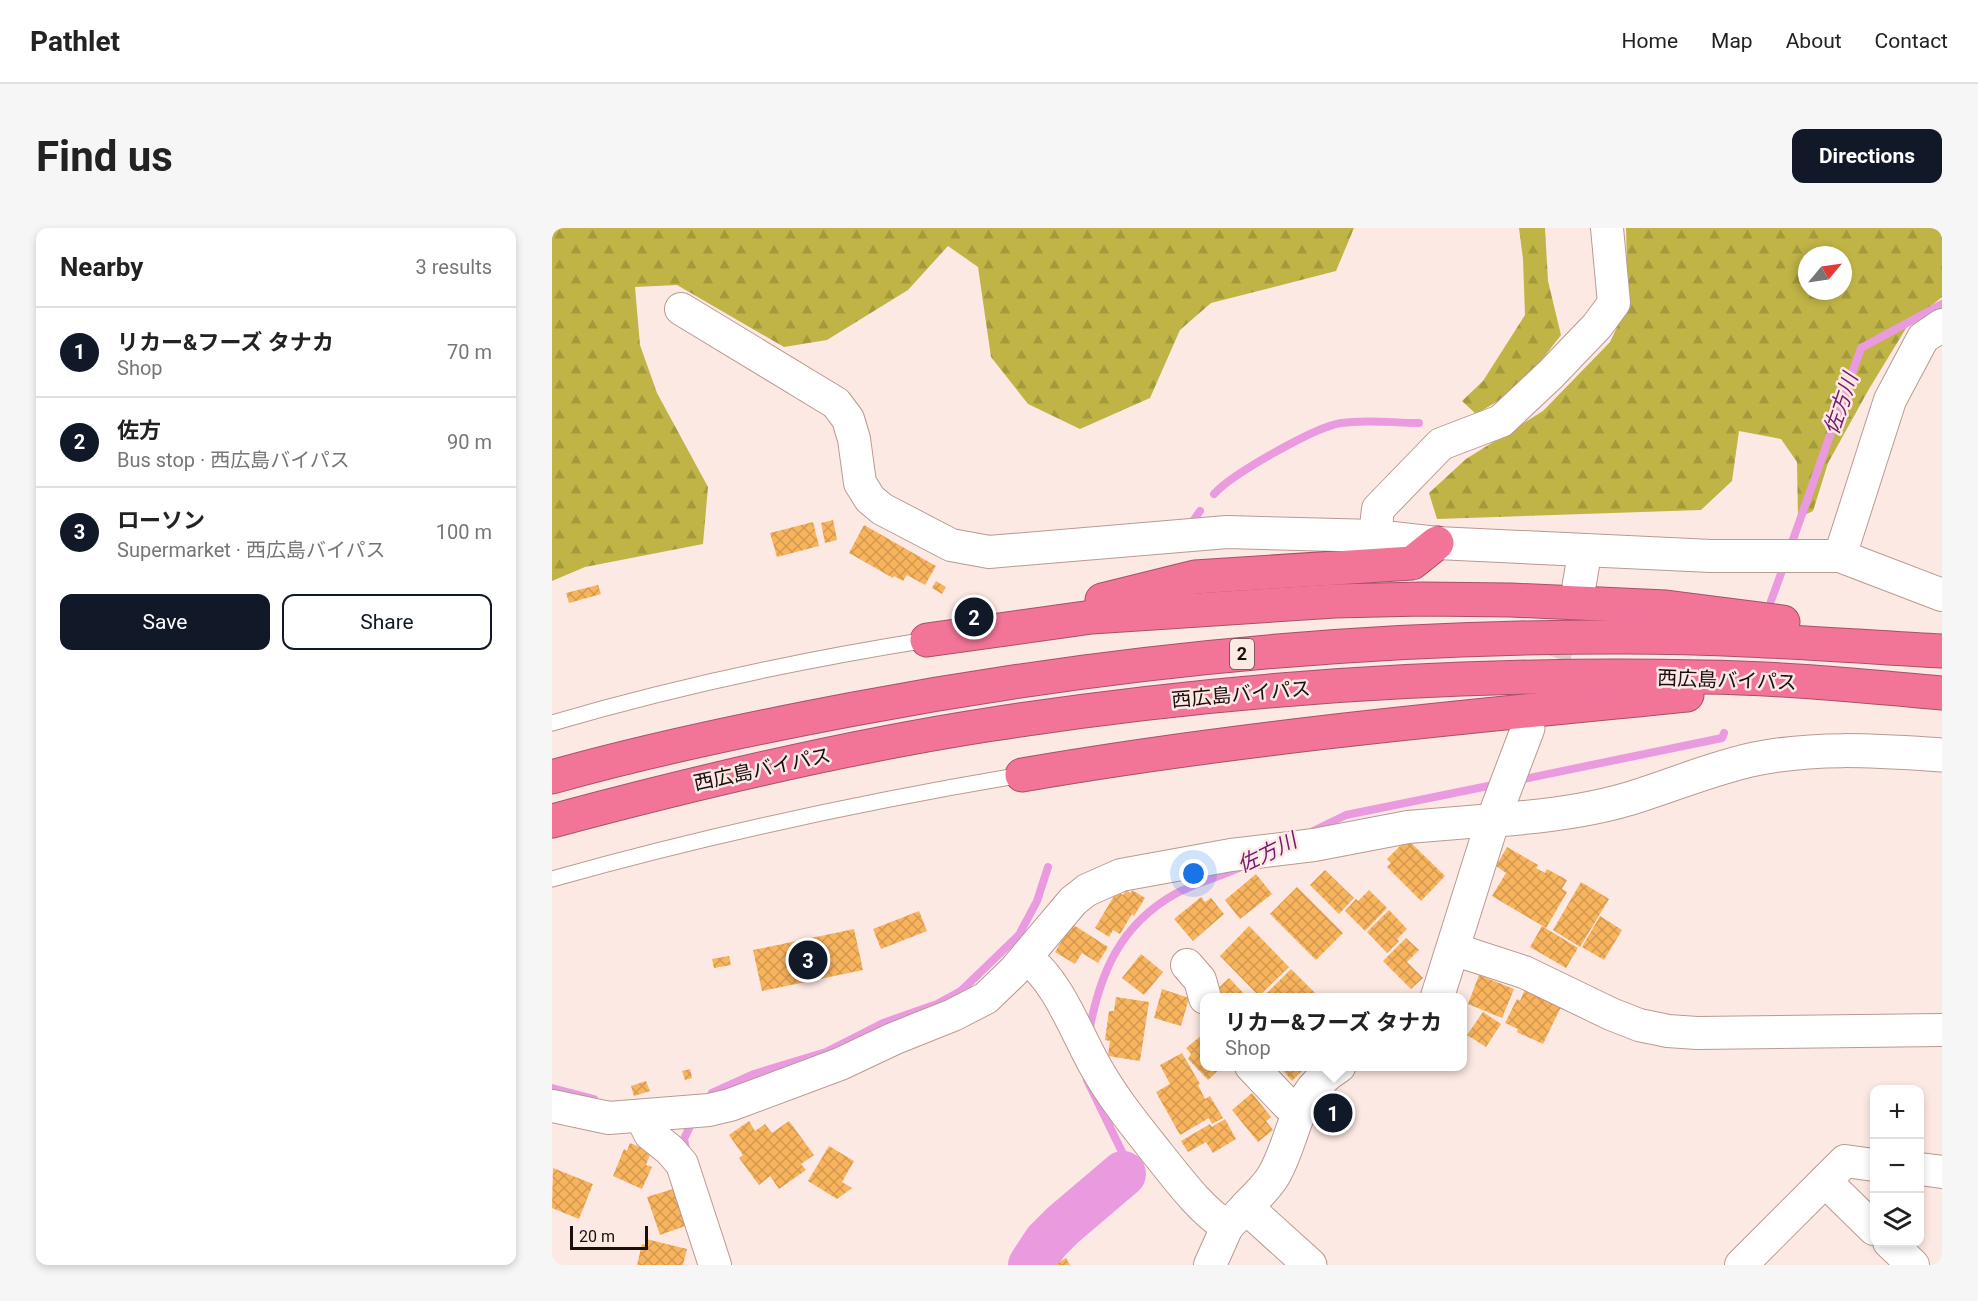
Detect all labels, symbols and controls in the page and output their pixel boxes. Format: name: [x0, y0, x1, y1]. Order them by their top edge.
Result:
text: Pathlet: [30, 25, 120, 58]
text: Home: [1622, 29, 1678, 53]
text: Map: [1711, 29, 1753, 53]
text: About: [1786, 29, 1842, 53]
text: Contact: [1875, 29, 1948, 53]
button: Directions: [1792, 129, 1942, 183]
text: Find us: [36, 132, 173, 181]
north arrow: [1798, 246, 1852, 300]
text: Nearby: [60, 252, 143, 282]
text: 3 results: [416, 255, 492, 279]
text: リカー&フーズ タナカ: [117, 330, 334, 355]
text: 1: [74, 340, 85, 364]
text: 70 m: [447, 340, 492, 364]
text: Shop: [117, 356, 163, 380]
water label: 佐方川: [1819, 368, 1863, 438]
text: 佐方: [117, 418, 161, 443]
text: 2: [74, 430, 85, 454]
text: 90 m: [447, 430, 492, 454]
text: Bus stop · 西広島バイパス: [117, 448, 350, 472]
text: ローソン: [117, 508, 205, 533]
text: 3: [74, 520, 85, 544]
text: 100 m: [436, 520, 492, 544]
text: Supermarket · 西広島バイパス: [117, 538, 386, 562]
button: Save: [60, 594, 270, 650]
button: Share: [282, 594, 492, 650]
pin: 2: [954, 594, 994, 640]
road number: 2: [1230, 639, 1254, 669]
street label: 西広島バイパス: [1657, 666, 1797, 694]
street label: 西広島バイパス: [1170, 676, 1312, 712]
street label: 西広島バイパス: [691, 743, 833, 795]
water label: 佐方川: [1233, 828, 1302, 878]
your location: [1179, 859, 1208, 888]
pin: 3: [788, 938, 828, 982]
popup: [1200, 993, 1467, 1071]
text: リカー&フーズ タナカ: [1225, 1010, 1442, 1035]
text: Shop: [1225, 1036, 1271, 1060]
map controls: [1870, 1085, 1924, 1247]
button: +: [1870, 1085, 1924, 1139]
pin: 1: [1314, 1090, 1352, 1136]
button: −: [1870, 1139, 1924, 1193]
button: layers: [1870, 1193, 1924, 1247]
scale bar: [570, 1223, 648, 1250]
text: 20 m: [579, 1227, 615, 1246]

